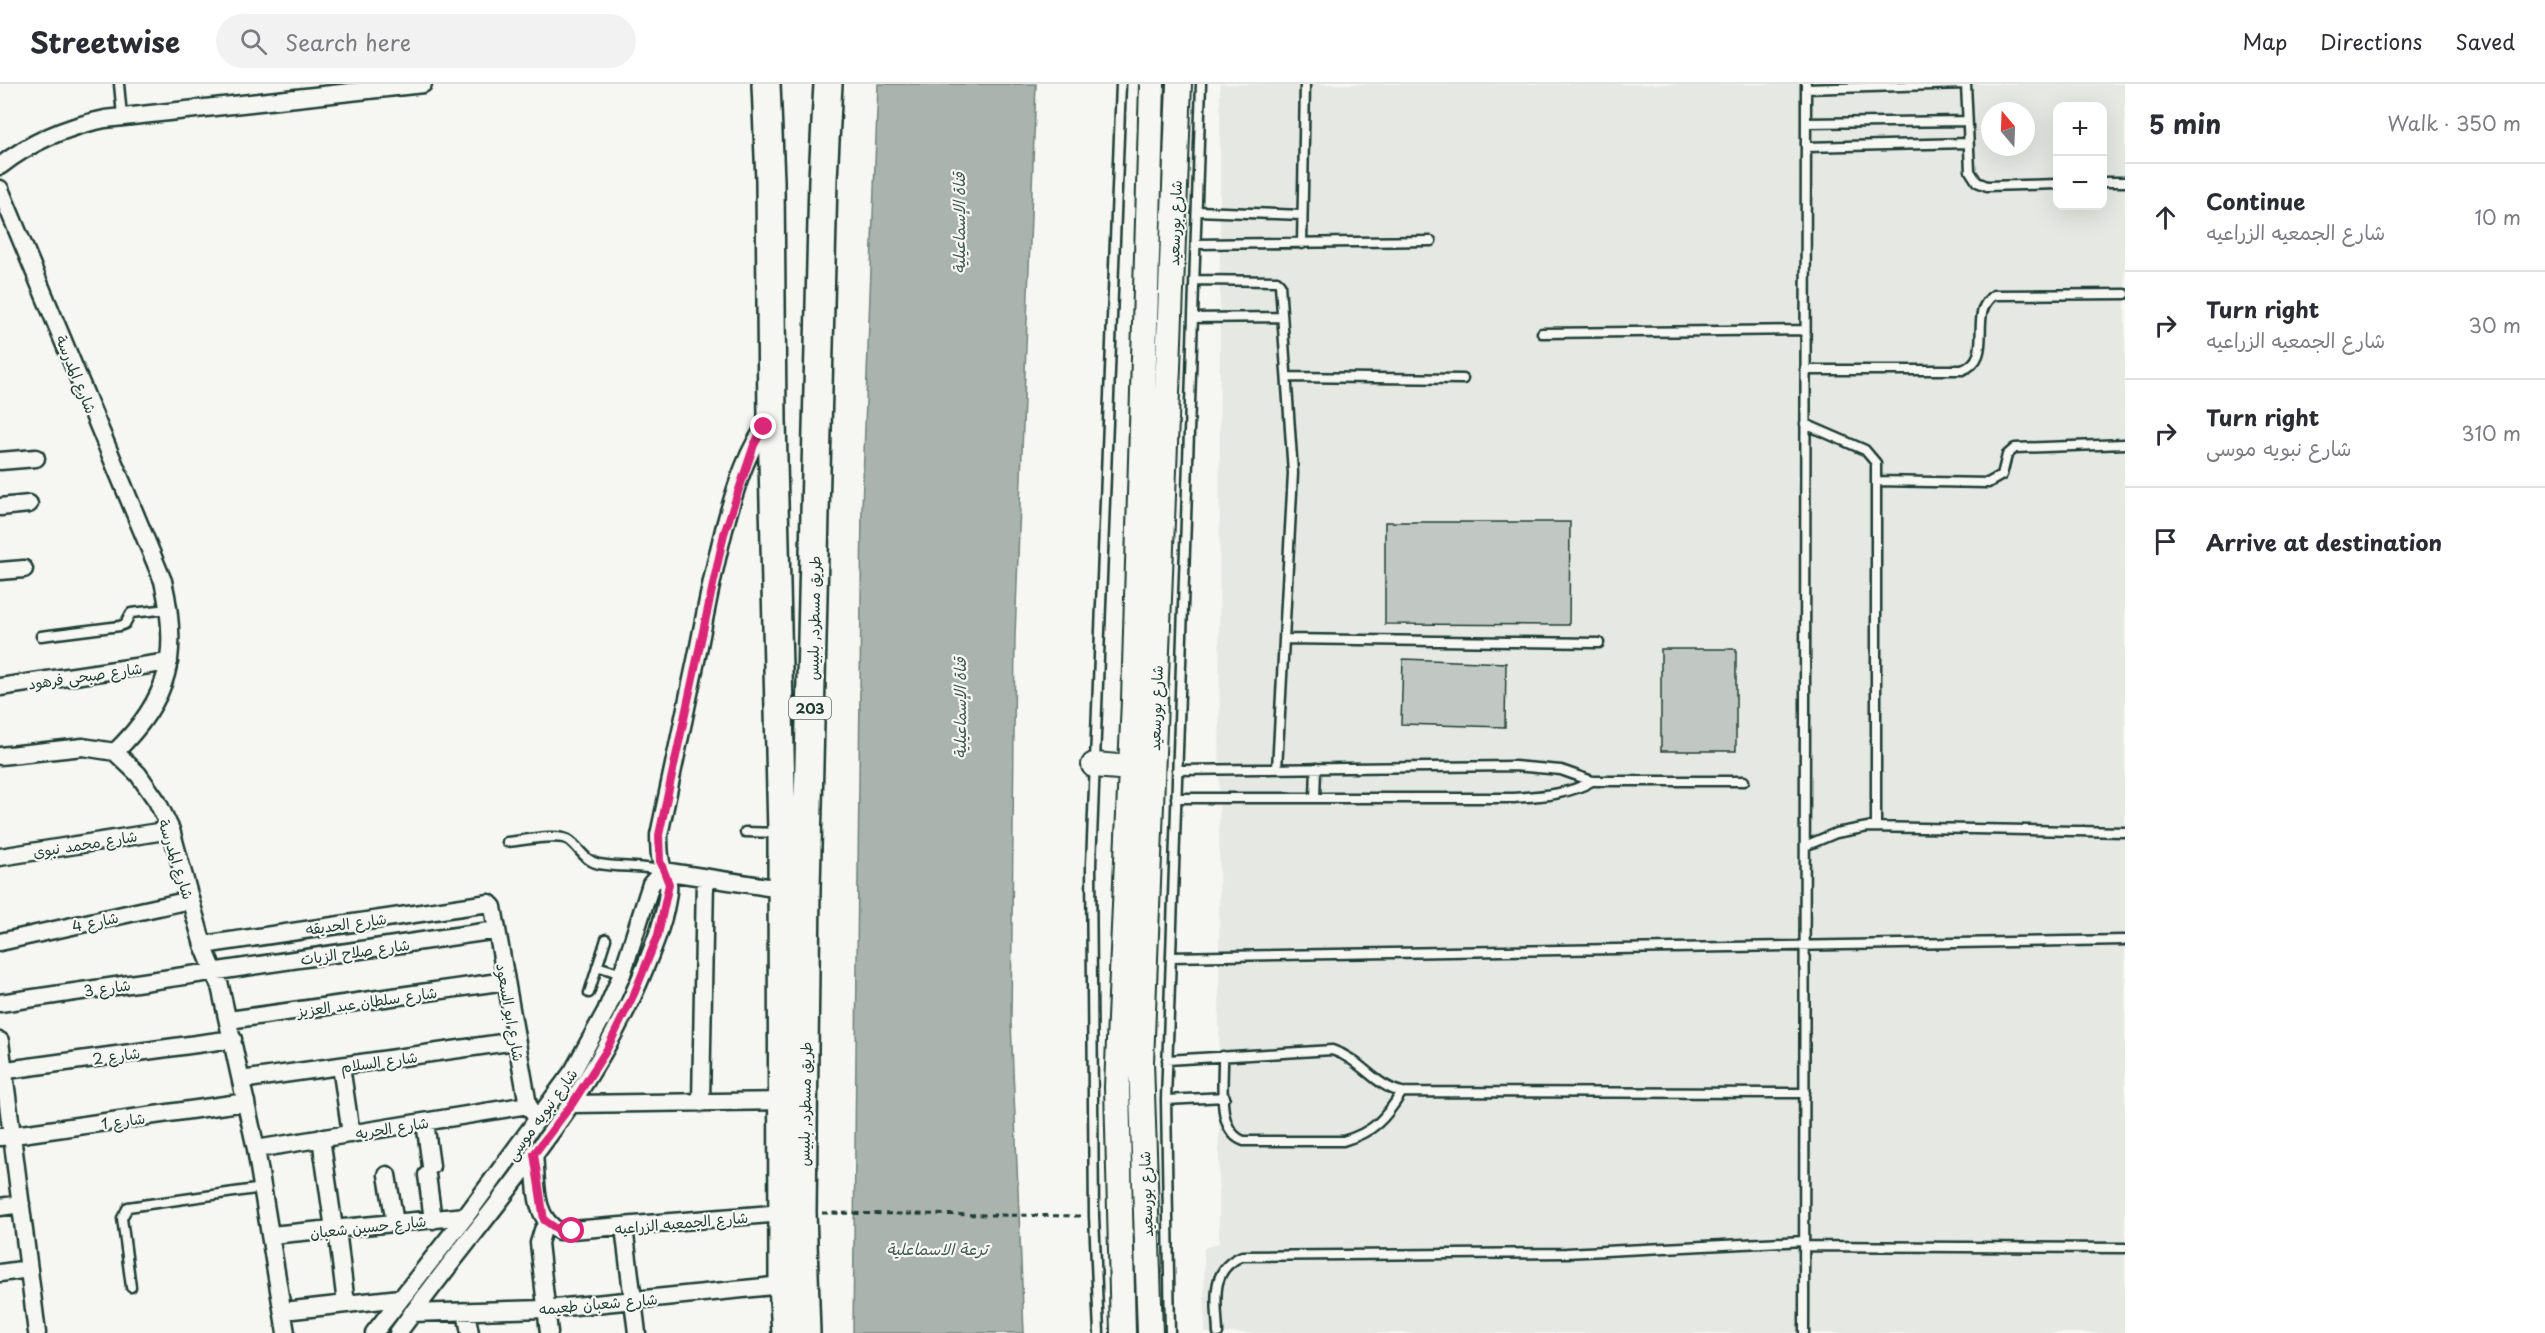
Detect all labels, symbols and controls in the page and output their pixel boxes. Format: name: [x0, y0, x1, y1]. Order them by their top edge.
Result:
search box: [216, 14, 636, 68]
text: Streetwise: [30, 20, 180, 63]
icon: search: [237, 25, 270, 58]
text: Search here: [285, 25, 411, 58]
text: Map: [2242, 25, 2287, 57]
text: Directions: [2320, 25, 2422, 57]
text: Saved: [2455, 25, 2515, 57]
north arrow: [1981, 102, 2035, 156]
map controls: [2053, 102, 2107, 210]
button: +: [2053, 102, 2107, 156]
text: 5 min: [2149, 104, 2221, 143]
text: Walk · 350 m: [2388, 108, 2521, 138]
button: −: [2053, 156, 2107, 210]
water label: قناة الإسماعيلية: [946, 171, 970, 274]
street label: شارع بورسعيد: [1161, 180, 1187, 266]
text: Continue: [2206, 184, 2305, 217]
icon: ahead: [2149, 201, 2182, 234]
text: 10 m: [2474, 202, 2521, 232]
text: شارع الجمعيه الزراعيه: [2206, 217, 2385, 247]
text: Turn right: [2206, 292, 2319, 325]
icon: right: [2149, 309, 2182, 342]
text: 30 m: [2468, 310, 2521, 340]
text: شارع الجمعيه الزراعيه: [2206, 325, 2385, 355]
street label: شارع المدرسة: [51, 331, 103, 417]
text: Turn right: [2206, 400, 2319, 433]
route end: [750, 413, 776, 439]
icon: right: [2149, 417, 2182, 450]
text: 310 m: [2461, 418, 2521, 448]
text: شارع نبويه موسى: [2206, 433, 2352, 463]
icon: arrive: [2149, 525, 2182, 558]
text: Arrive at destination: [2206, 525, 2442, 558]
street label: طريق مسطرد, بلبيس: [800, 555, 826, 681]
street label: شارع صبحى فرهود: [26, 656, 144, 694]
water label: قناة الإسماعيلية: [947, 656, 971, 759]
street label: شارع بورسعيد: [1142, 665, 1168, 751]
road number: 203: [789, 697, 831, 719]
street label: شارع المدرسة: [153, 816, 201, 902]
street label: شارع محمد نبوى: [31, 823, 139, 863]
street label: شارع 4: [69, 905, 121, 937]
street label: شارع الحديقه: [304, 906, 388, 940]
street label: شارع صلاح الزيات: [299, 932, 411, 970]
street label: شارع ابو السعود: [491, 961, 531, 1063]
street label: شارع 3: [82, 972, 132, 1002]
street label: شارع سلطان عبد العزيز: [294, 980, 438, 1022]
street label: شارع 2: [91, 1040, 141, 1070]
street label: طريق مسطرد, بلبيس: [791, 1041, 817, 1167]
street label: شارع السلام: [339, 1044, 419, 1079]
street label: شارع نبويه موسى: [500, 1063, 582, 1165]
street label: شارع 1: [100, 1106, 146, 1134]
street label: شارع الحريه: [354, 1110, 430, 1144]
street label: شارع بورسعيد: [1132, 1151, 1158, 1237]
street label: شارع الجمعيه الزراعيه: [613, 1205, 749, 1239]
street label: شارع حسين شعبان: [309, 1208, 427, 1244]
route start: [558, 1217, 584, 1243]
water label: ترعة الاسماعلية: [886, 1236, 991, 1260]
street label: شارع شعبان طعيمه: [537, 1286, 659, 1320]

